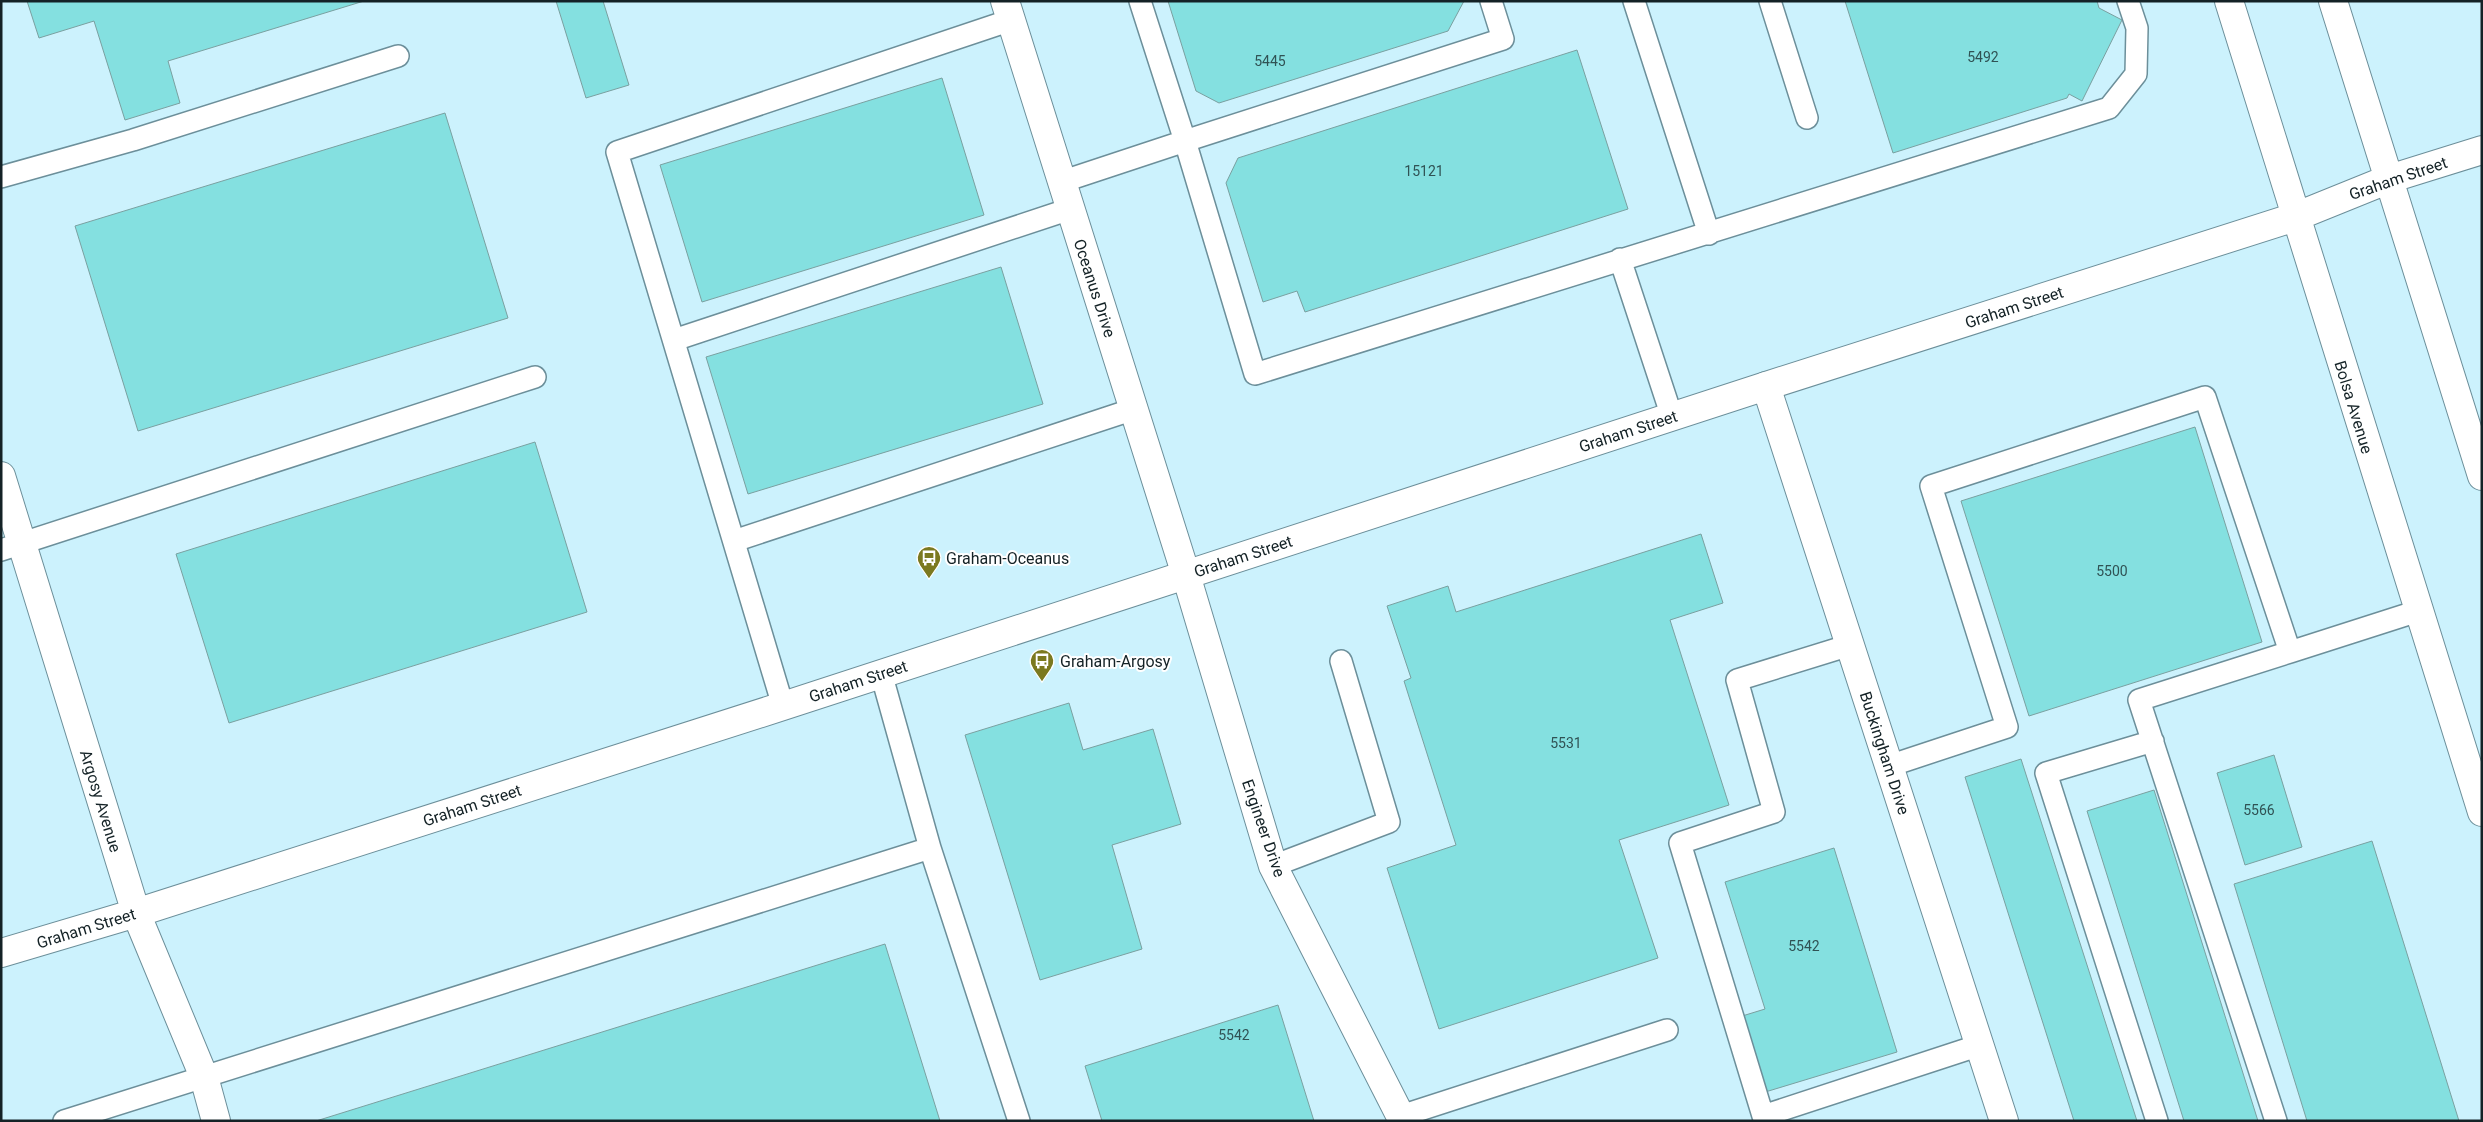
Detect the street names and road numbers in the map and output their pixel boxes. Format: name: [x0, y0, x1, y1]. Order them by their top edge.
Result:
street label: Graham Street: [2347, 153, 2450, 204]
street label: Oceanus Drive: [1070, 237, 1119, 340]
street label: Graham Street: [1963, 283, 2066, 332]
street label: Bolsa Avenue: [2330, 358, 2377, 456]
street label: Graham Street: [1577, 407, 1680, 456]
street label: Graham Street: [1192, 532, 1295, 581]
street label: Graham Street: [807, 657, 910, 706]
street label: Buckingham Drive: [1856, 689, 1913, 817]
street label: Argosy Avenue: [76, 748, 125, 855]
street label: Engineer Drive: [1238, 777, 1289, 879]
street label: Graham Street: [421, 781, 524, 830]
street label: Graham Street: [34, 904, 138, 953]

